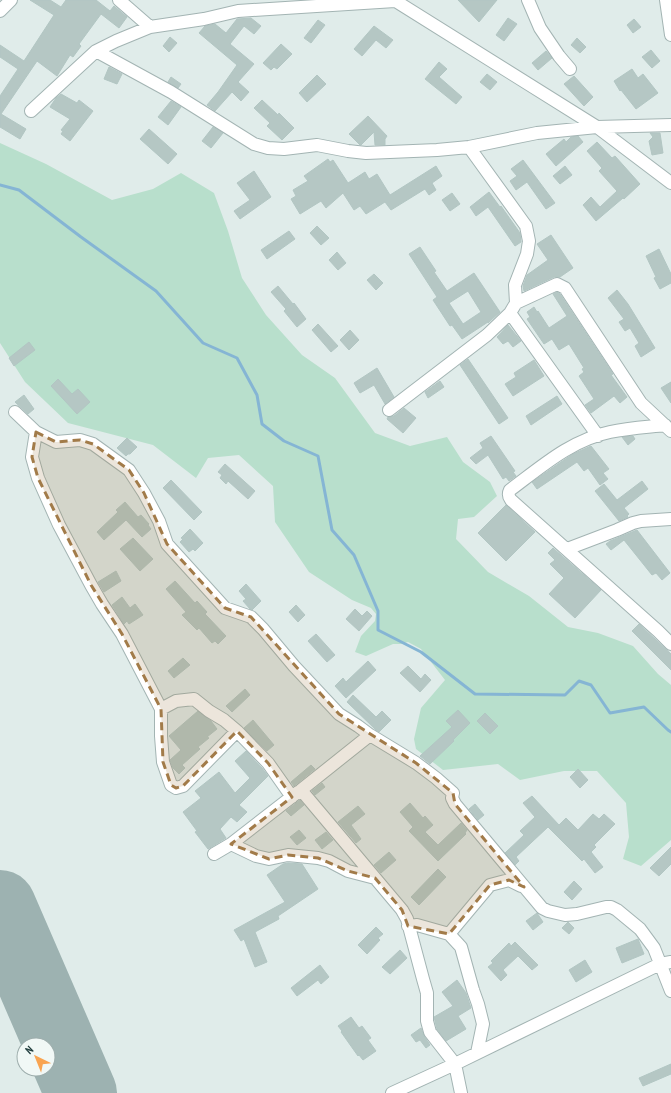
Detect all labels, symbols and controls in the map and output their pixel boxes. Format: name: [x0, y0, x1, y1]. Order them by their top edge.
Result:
north arrow: [16, 1037, 56, 1077]
text: N: [22, 1043, 36, 1057]

